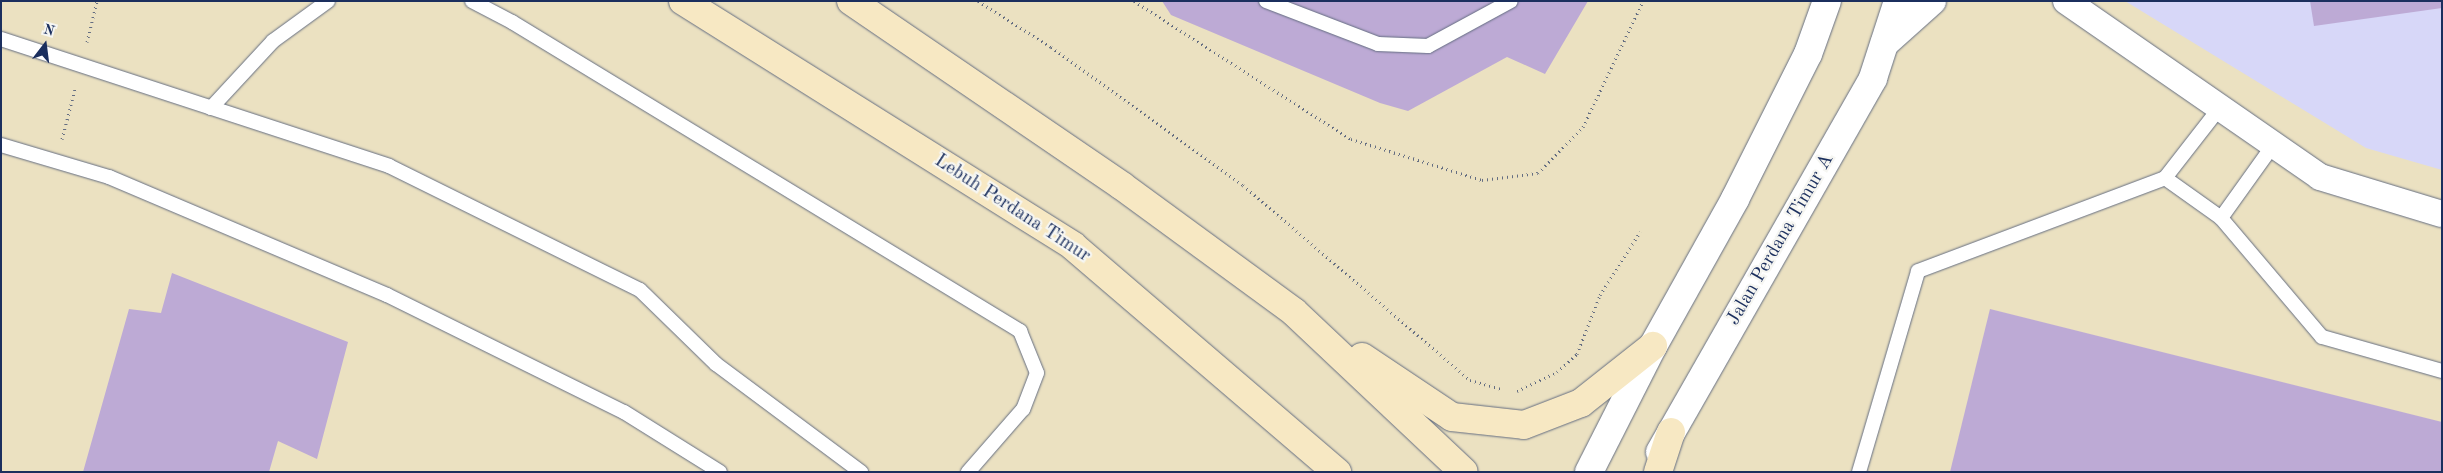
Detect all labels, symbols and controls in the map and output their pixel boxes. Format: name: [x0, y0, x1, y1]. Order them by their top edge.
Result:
north arrow: [20, 20, 70, 70]
text: N: [42, 22, 56, 39]
street label: Lebuh Perdana Timur: [930, 150, 1094, 268]
street label: Jalan Perdana Timur A: [1723, 150, 1839, 330]

